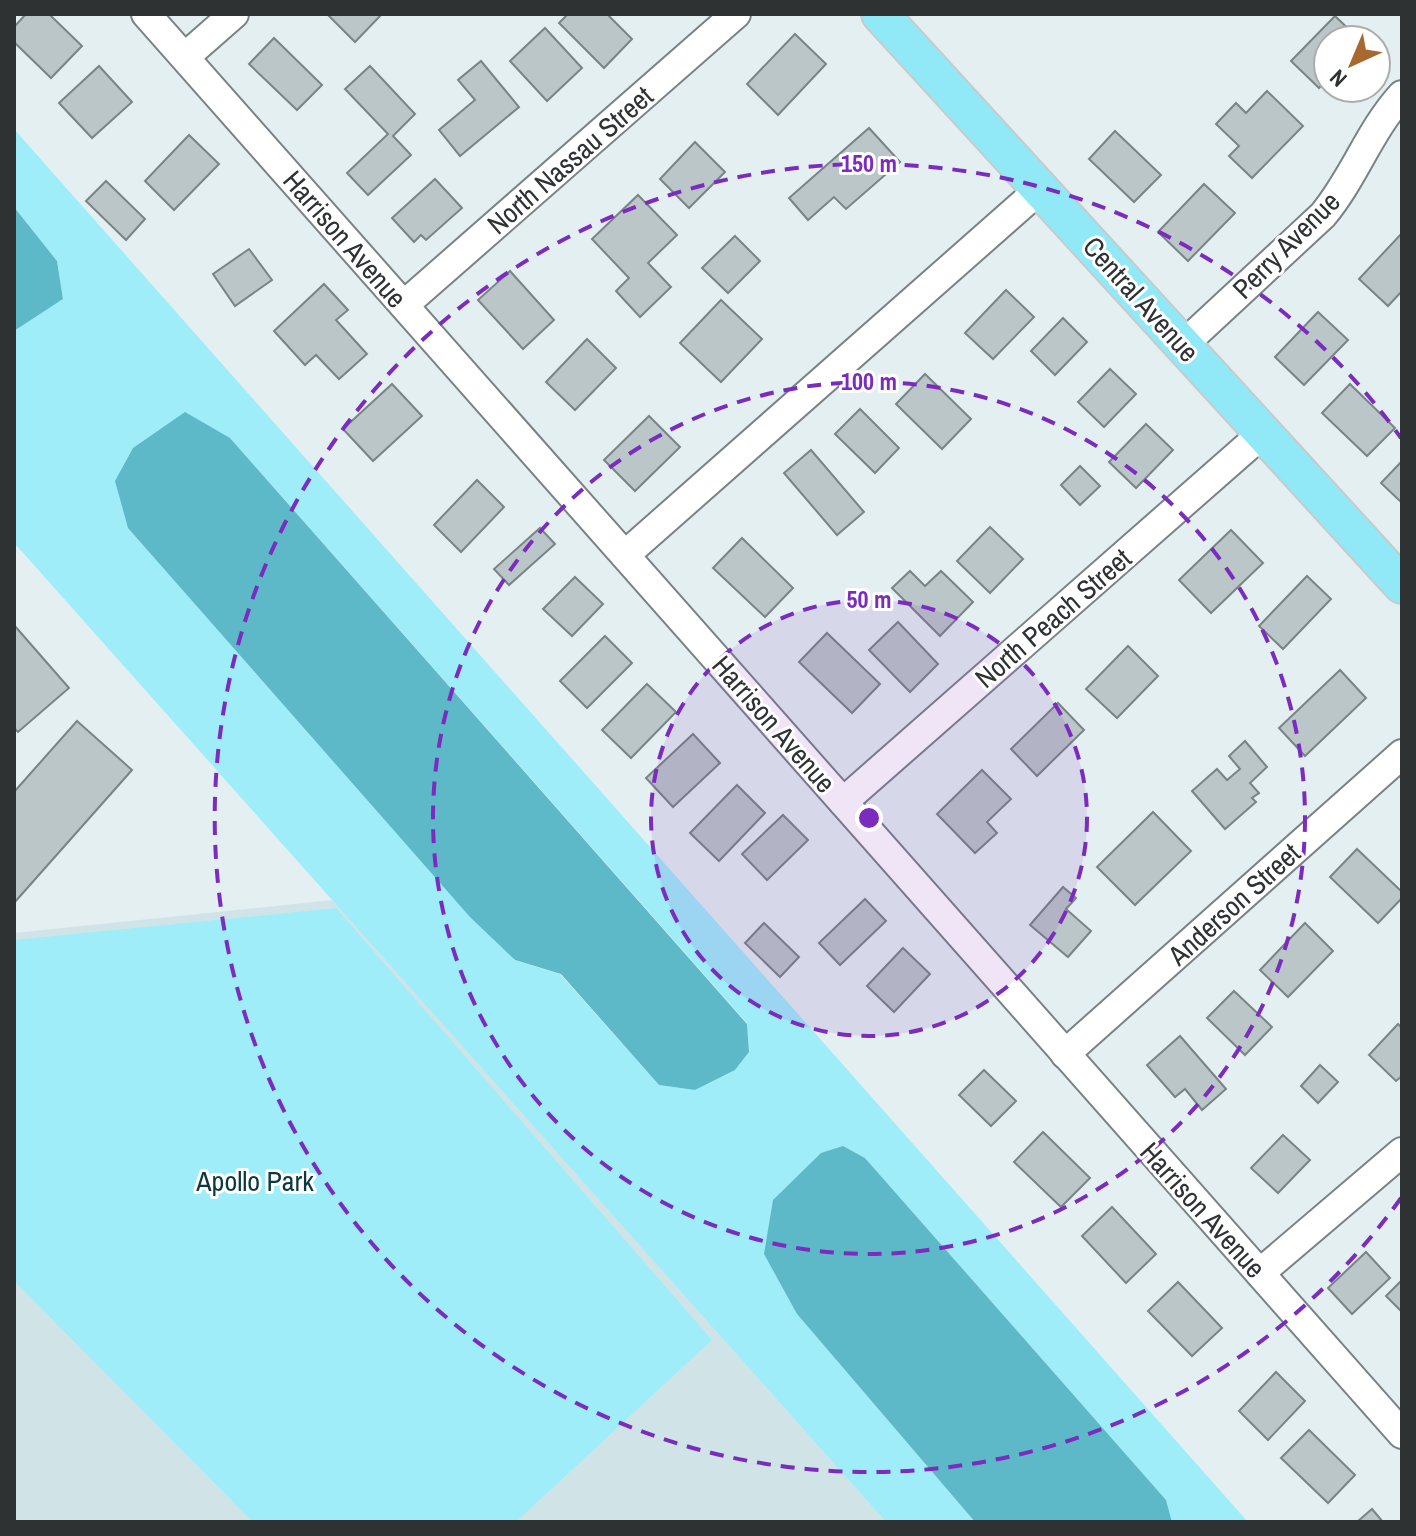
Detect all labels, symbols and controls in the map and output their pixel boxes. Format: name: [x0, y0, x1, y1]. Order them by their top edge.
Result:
north arrow: [1312, 24, 1392, 104]
text: N: [1323, 63, 1353, 94]
street label: North Nassau Street: [479, 77, 661, 243]
text: 150 m: [841, 147, 897, 179]
street label: Harrison Avenue: [275, 162, 415, 316]
street label: Perry Avenue: [1224, 183, 1348, 307]
street label: Central Avenue: [1074, 228, 1208, 370]
text: 100 m: [841, 365, 897, 397]
street label: North Peach Street: [967, 540, 1139, 696]
text: 50 m: [847, 583, 891, 615]
street label: Harrison Avenue: [704, 647, 844, 801]
centre of rings: [855, 804, 883, 832]
street label: Anderson Street: [1159, 834, 1308, 974]
street label: Harrison Avenue: [1132, 1134, 1274, 1286]
park label: Apollo Park: [195, 1162, 314, 1200]

